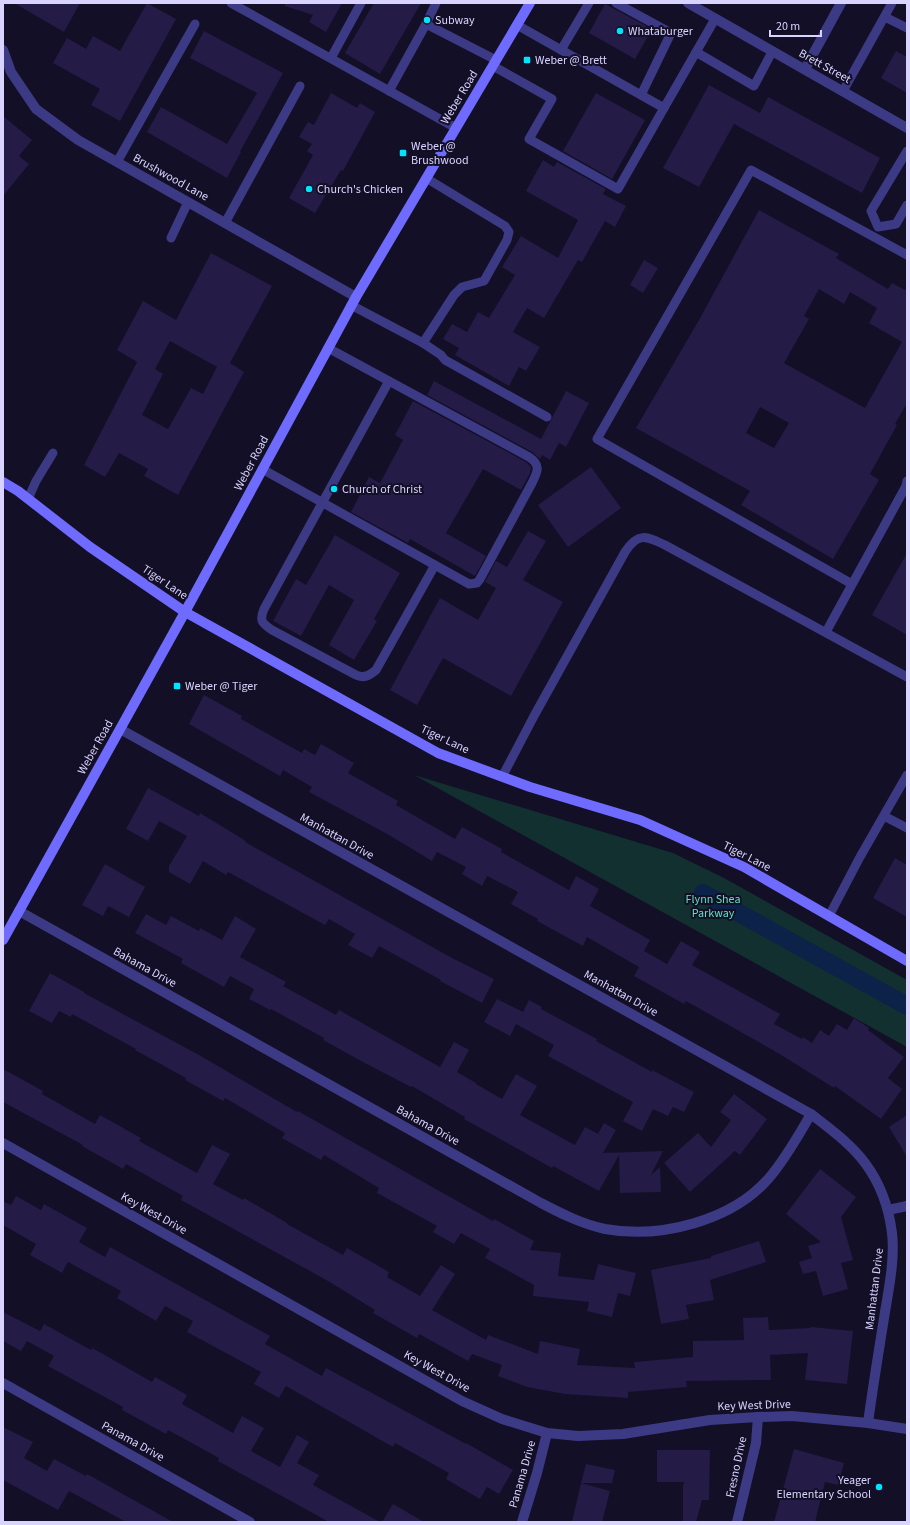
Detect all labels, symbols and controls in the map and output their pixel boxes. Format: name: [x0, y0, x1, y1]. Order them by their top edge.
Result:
place label: Subway: [435, 12, 475, 29]
scale bar: [770, 12, 821, 38]
marker: Subway: [422, 15, 432, 25]
text: 20 m: [776, 18, 800, 35]
place label: Whataburger: [628, 23, 694, 40]
marker: Whataburger: [615, 26, 625, 36]
street label: Brett Street: [796, 45, 854, 88]
place label: Weber @ Brett: [535, 52, 607, 69]
marker: Weber @ Brett: [522, 55, 532, 65]
street label: Weber Road: [437, 67, 482, 127]
place label: Weber @ Brushwood: [411, 138, 469, 169]
marker: Weber @ Brushwood: [398, 148, 408, 158]
street label: Brushwood Lane: [130, 150, 212, 205]
place label: Church's Chicken: [317, 181, 403, 198]
marker: Church's Chicken: [304, 184, 314, 194]
street label: Weber Road: [230, 433, 273, 494]
place label: Church of Christ: [342, 481, 422, 498]
marker: Church of Christ: [329, 484, 339, 494]
street label: Tiger Lane: [138, 561, 191, 604]
place label: Weber @ Tiger: [185, 678, 258, 695]
marker: Weber @ Tiger: [172, 681, 182, 691]
street label: Weber Road: [73, 717, 117, 778]
street label: Tiger Lane: [418, 721, 472, 758]
street label: Manhattan Drive: [297, 809, 377, 864]
street label: Tiger Lane: [720, 837, 774, 876]
park label: Flynn Shea Parkway: [686, 891, 740, 922]
street label: Bahama Drive: [110, 943, 180, 992]
street label: Manhattan Drive: [581, 966, 661, 1021]
street label: Bahama Drive: [393, 1101, 463, 1150]
street label: Key West Drive: [117, 1188, 190, 1239]
street label: Manhattan Drive: [861, 1247, 888, 1331]
street label: Key West Drive: [400, 1346, 473, 1397]
street label: Key West Drive: [717, 1396, 791, 1415]
street label: Panama Drive: [98, 1417, 167, 1466]
street label: Fresno Drive: [722, 1435, 751, 1499]
street label: Panama Drive: [505, 1438, 540, 1510]
place label: Yeager Elementary School: [776, 1472, 872, 1503]
marker: Yeager Elementary School: [874, 1482, 884, 1492]

